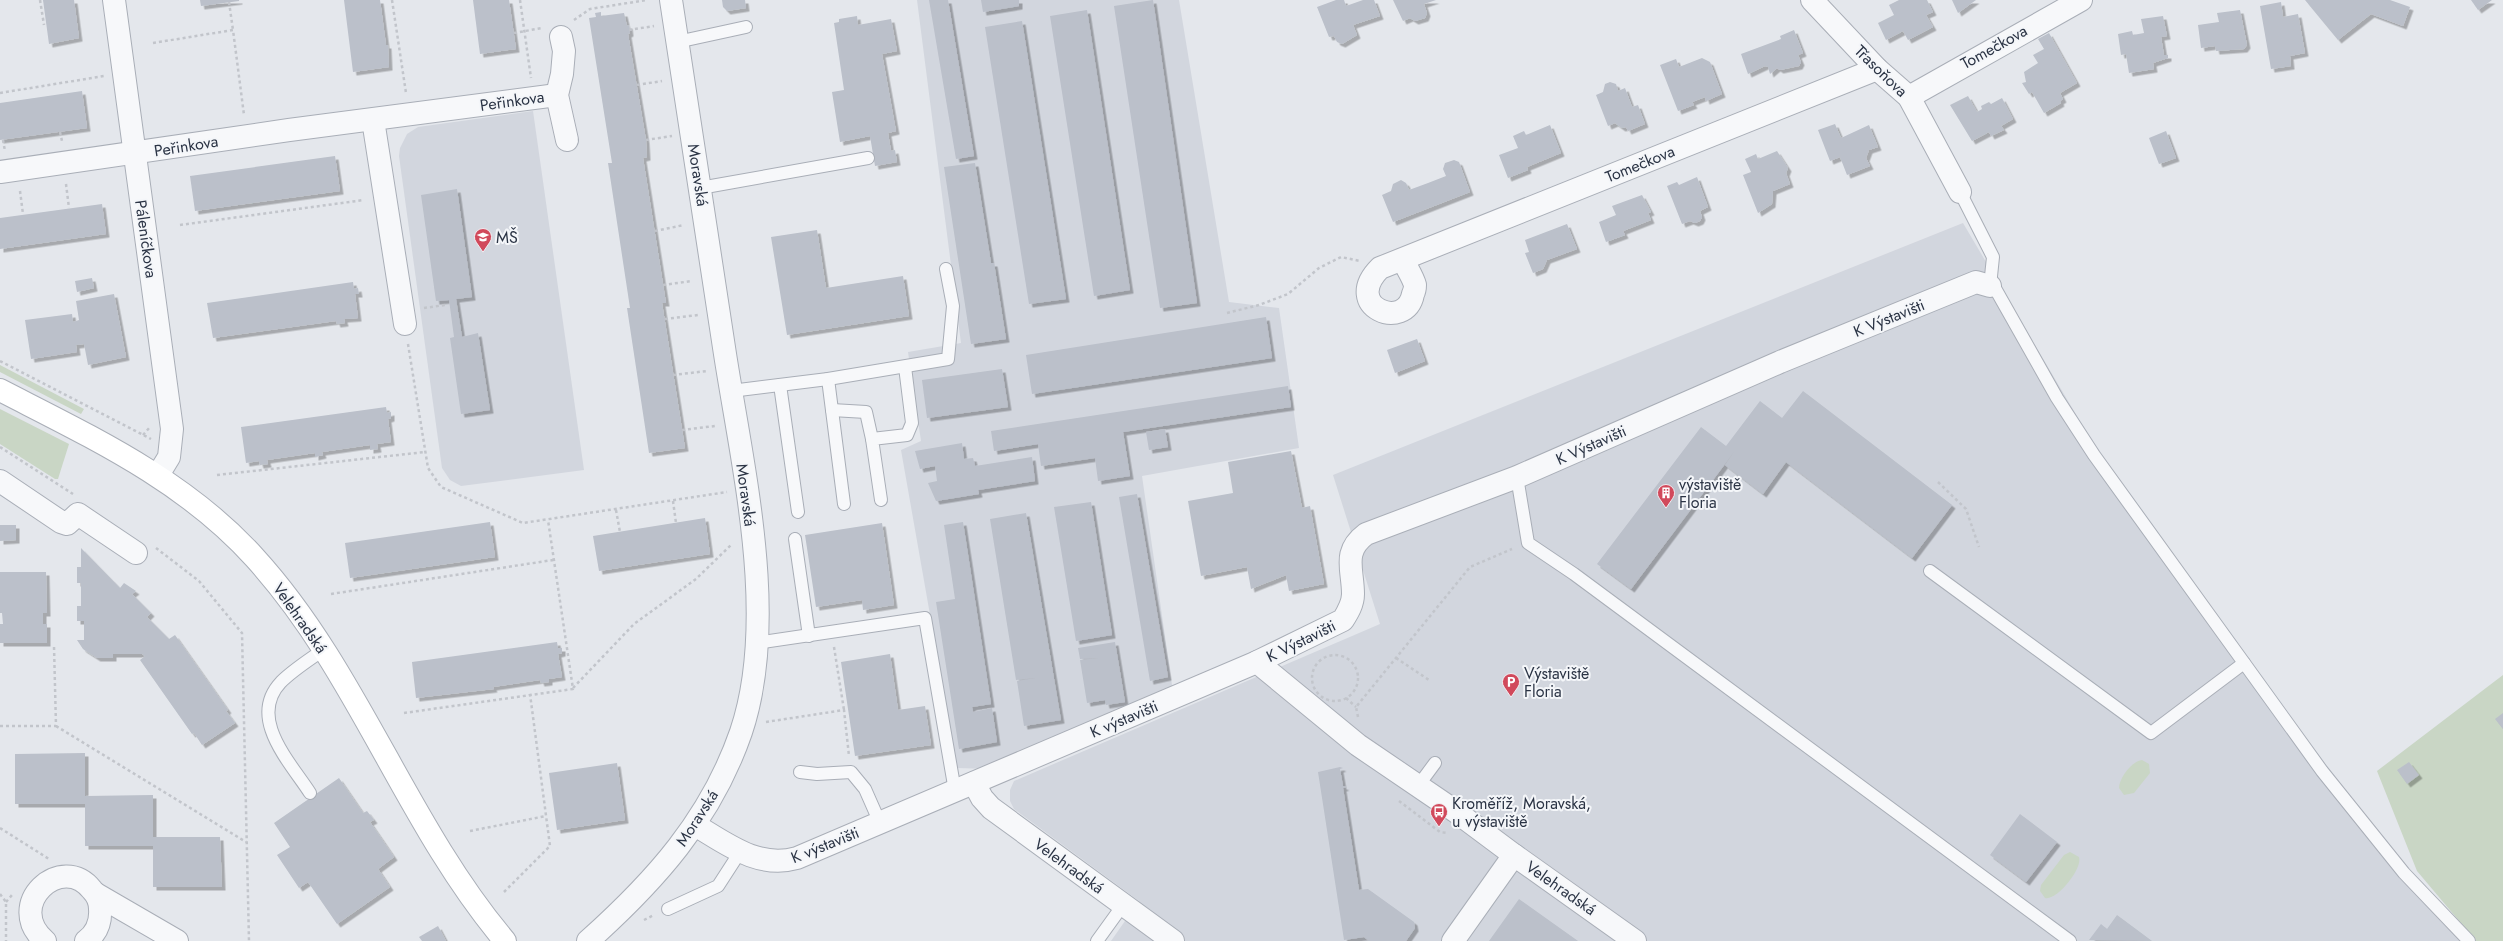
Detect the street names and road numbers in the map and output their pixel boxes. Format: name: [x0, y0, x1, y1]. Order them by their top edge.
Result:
street label: Tomečkova: [1957, 19, 2031, 75]
street label: Třasoňova: [1849, 40, 1913, 102]
street label: Peřinkova: [478, 85, 546, 117]
street label: Peřinkova: [152, 130, 220, 162]
street label: Tomečkova: [1602, 140, 1678, 188]
street label: Moravská: [682, 142, 714, 208]
street label: Páleníčkova: [129, 198, 163, 280]
street label: K Výstavišti: [1850, 293, 1928, 343]
street label: K Výstavišti: [1552, 419, 1630, 471]
street label: Moravská: [730, 462, 762, 528]
street label: Velehradská: [267, 578, 333, 658]
street label: K Výstavišti: [1262, 614, 1340, 668]
street label: K výstavišti: [1086, 694, 1162, 744]
street label: Moravská: [670, 785, 724, 851]
street label: K výstavišti: [787, 821, 863, 869]
street label: Velehradská: [1029, 833, 1109, 899]
street label: Velehradská: [1521, 855, 1601, 921]

